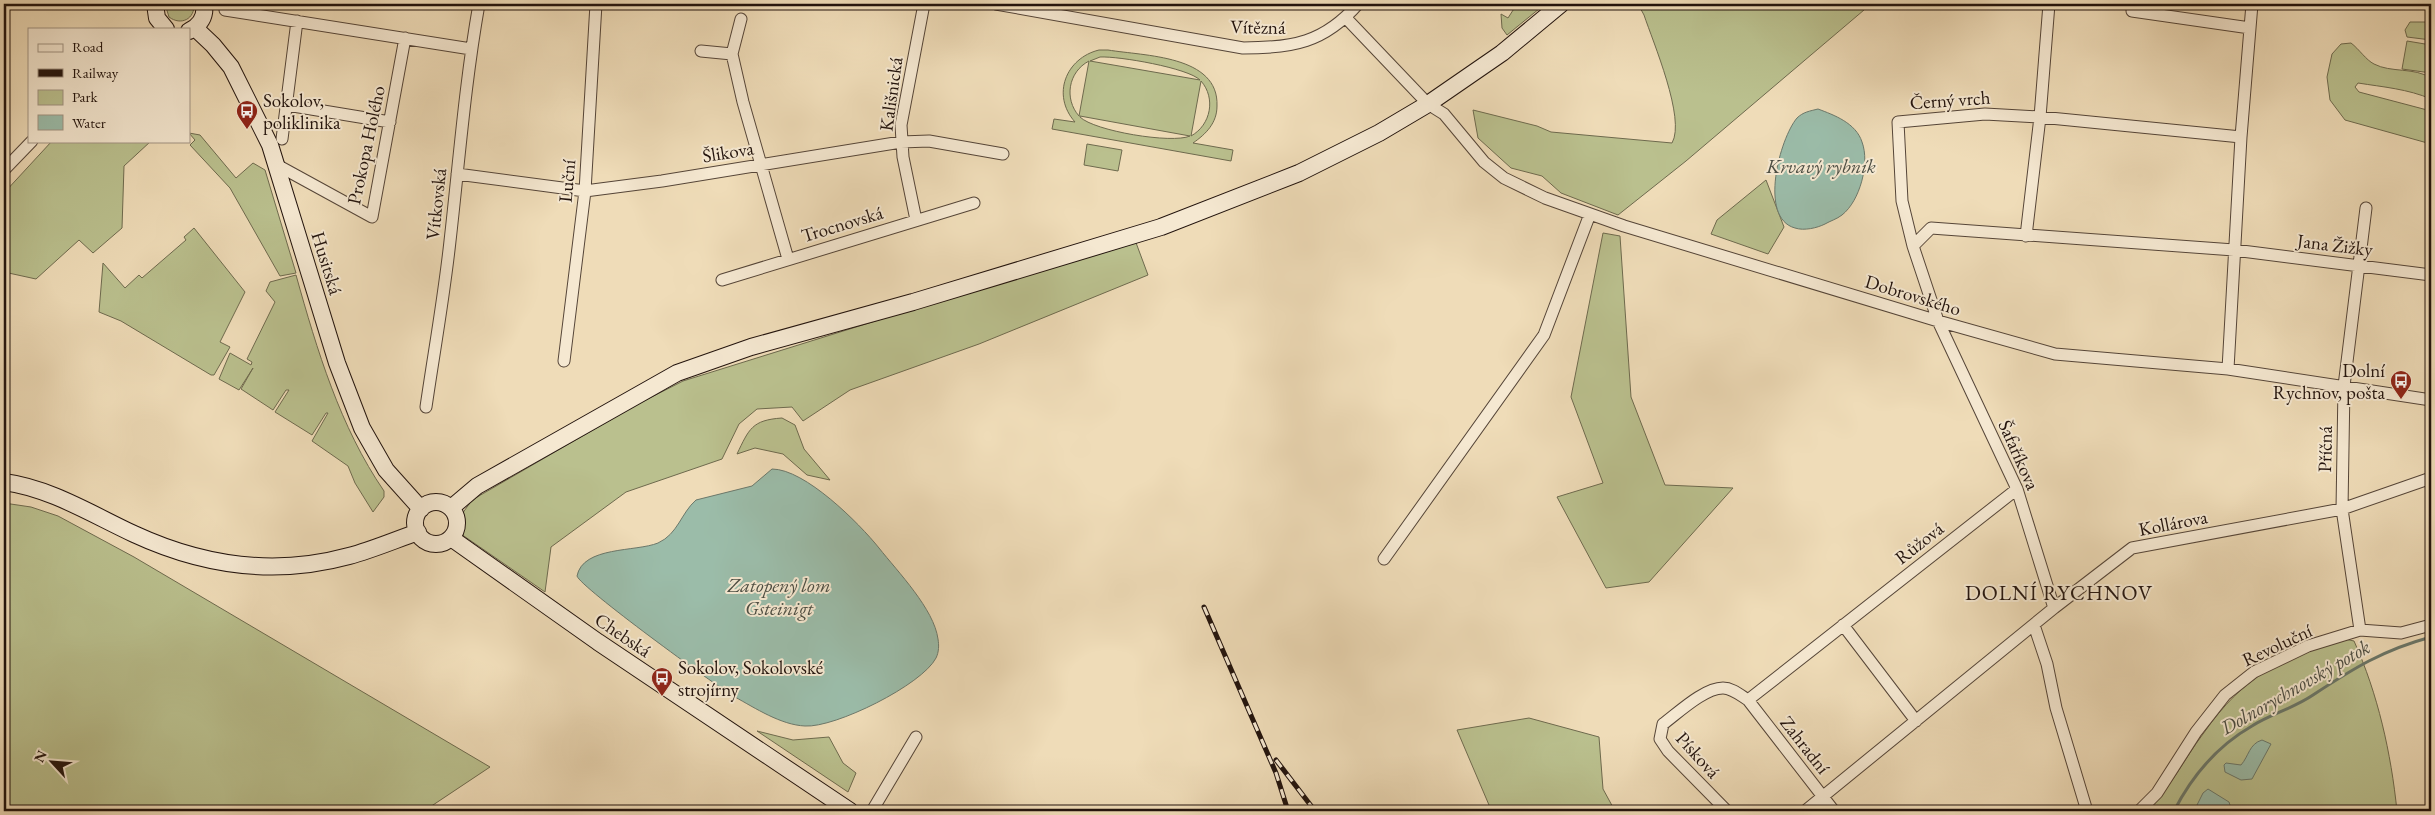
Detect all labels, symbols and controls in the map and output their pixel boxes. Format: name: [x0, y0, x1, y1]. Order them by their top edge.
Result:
street label: Vítězná: [1230, 14, 1286, 40]
legend: [28, 28, 190, 142]
text: Road: [72, 37, 104, 56]
street label: Kališnická: [873, 55, 909, 133]
text: Railway: [72, 63, 119, 82]
street label: Prokopa Holého: [341, 83, 391, 207]
street label: Černý vrch: [1909, 85, 1991, 115]
text: Park: [72, 87, 99, 106]
place label: Sokolov, poliklinika: [263, 88, 341, 135]
bus stop icon: Sokolov, poliklinika: [235, 99, 259, 130]
text: Water: [72, 113, 106, 132]
street label: Šlikova: [701, 136, 756, 168]
water label: Krvavý rybník: [1765, 153, 1876, 179]
street label: Luční: [553, 158, 581, 204]
street label: Vítkovská: [420, 166, 452, 241]
street label: Trocnovská: [798, 200, 886, 248]
street label: Husitská: [306, 228, 349, 298]
street label: Jana Žižky: [2294, 228, 2375, 262]
street label: Dobrovského: [1862, 269, 1964, 321]
place label: Dolní Rychnov, pošta: [2273, 358, 2385, 405]
bus stop icon: Dolní Rychnov, pošta: [2389, 369, 2413, 400]
street label: Šafaříkova: [1992, 416, 2046, 494]
street label: Příčná: [2312, 425, 2338, 472]
street label: Kollárova: [2136, 504, 2210, 542]
street label: Růžová: [1889, 516, 1949, 570]
water label: Zatopený lom Gsteinigt: [727, 572, 830, 621]
district label: DOLNÍ RYCHNOV: [1965, 579, 2153, 606]
street label: Chebská: [590, 607, 656, 663]
street label: Revoluční: [2238, 618, 2316, 672]
water label: Dolnorychnovský potok: [2215, 634, 2375, 741]
place label: Sokolov, Sokolovské strojírny: [678, 655, 823, 702]
bus stop icon: Sokolov, Sokolovské strojírny: [650, 666, 674, 697]
street label: Zahradní: [1775, 711, 1836, 779]
street label: Písková: [1670, 726, 1726, 784]
north arrow: [28, 738, 78, 788]
text: N: [30, 747, 51, 765]

